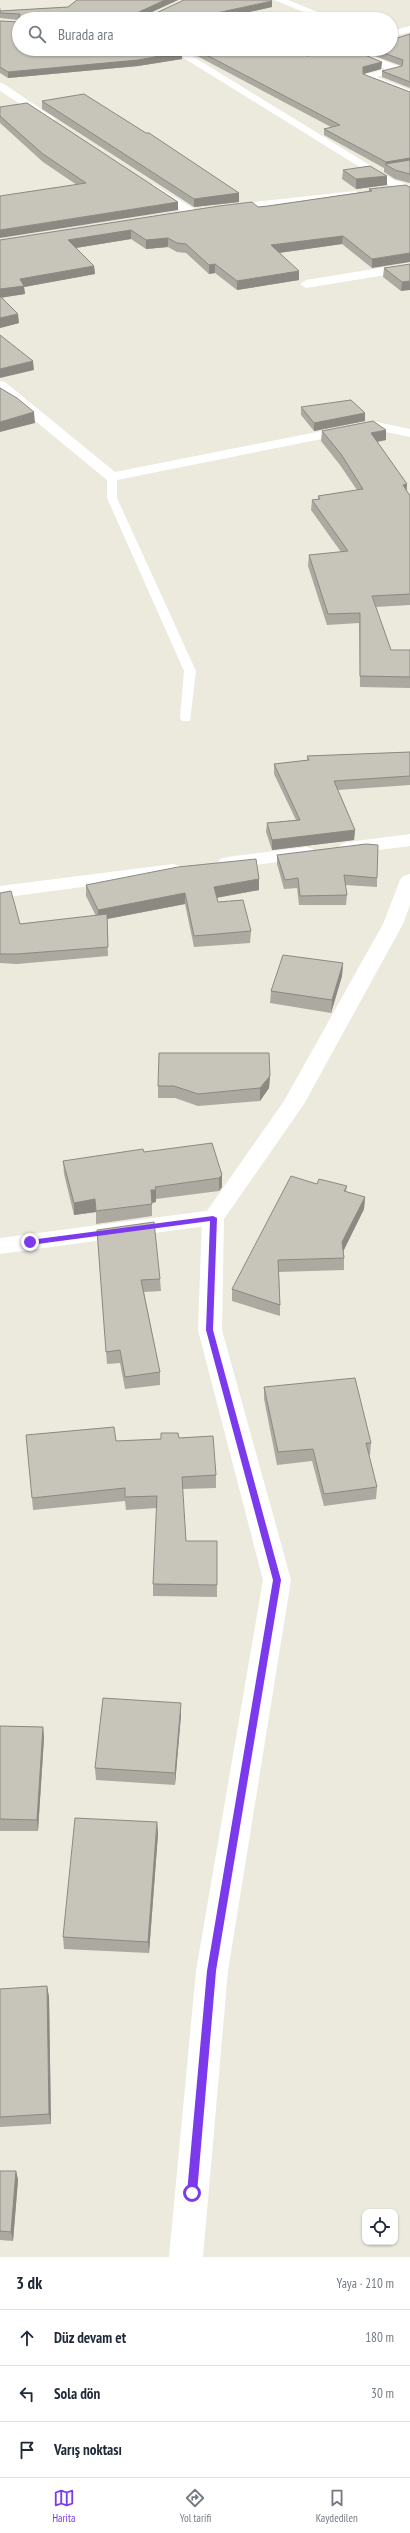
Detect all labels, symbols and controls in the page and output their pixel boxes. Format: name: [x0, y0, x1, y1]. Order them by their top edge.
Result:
search box: [12, 12, 398, 56]
icon: search: [26, 23, 48, 45]
text: Burada ara: [58, 25, 113, 44]
route end: [21, 1233, 39, 1251]
route start: [183, 2184, 201, 2202]
map controls: [362, 2209, 398, 2245]
button: locate: [362, 2209, 398, 2245]
text: 3 dk: [16, 2272, 42, 2294]
text: Yaya · 210 m: [337, 2275, 394, 2292]
icon: ahead: [16, 2327, 38, 2349]
text: Düz devam et: [54, 2328, 126, 2347]
text: 180 m: [365, 2329, 394, 2346]
icon: left: [16, 2383, 38, 2405]
text: Sola dön: [54, 2384, 100, 2403]
text: 30 m: [371, 2385, 394, 2402]
icon: arrive: [16, 2439, 38, 2461]
text: Varış noktası: [54, 2440, 122, 2459]
tab: Harita: [52, 2487, 75, 2525]
tab: Yol tarifi: [180, 2487, 211, 2525]
tab: Kaydedilen: [316, 2487, 358, 2525]

